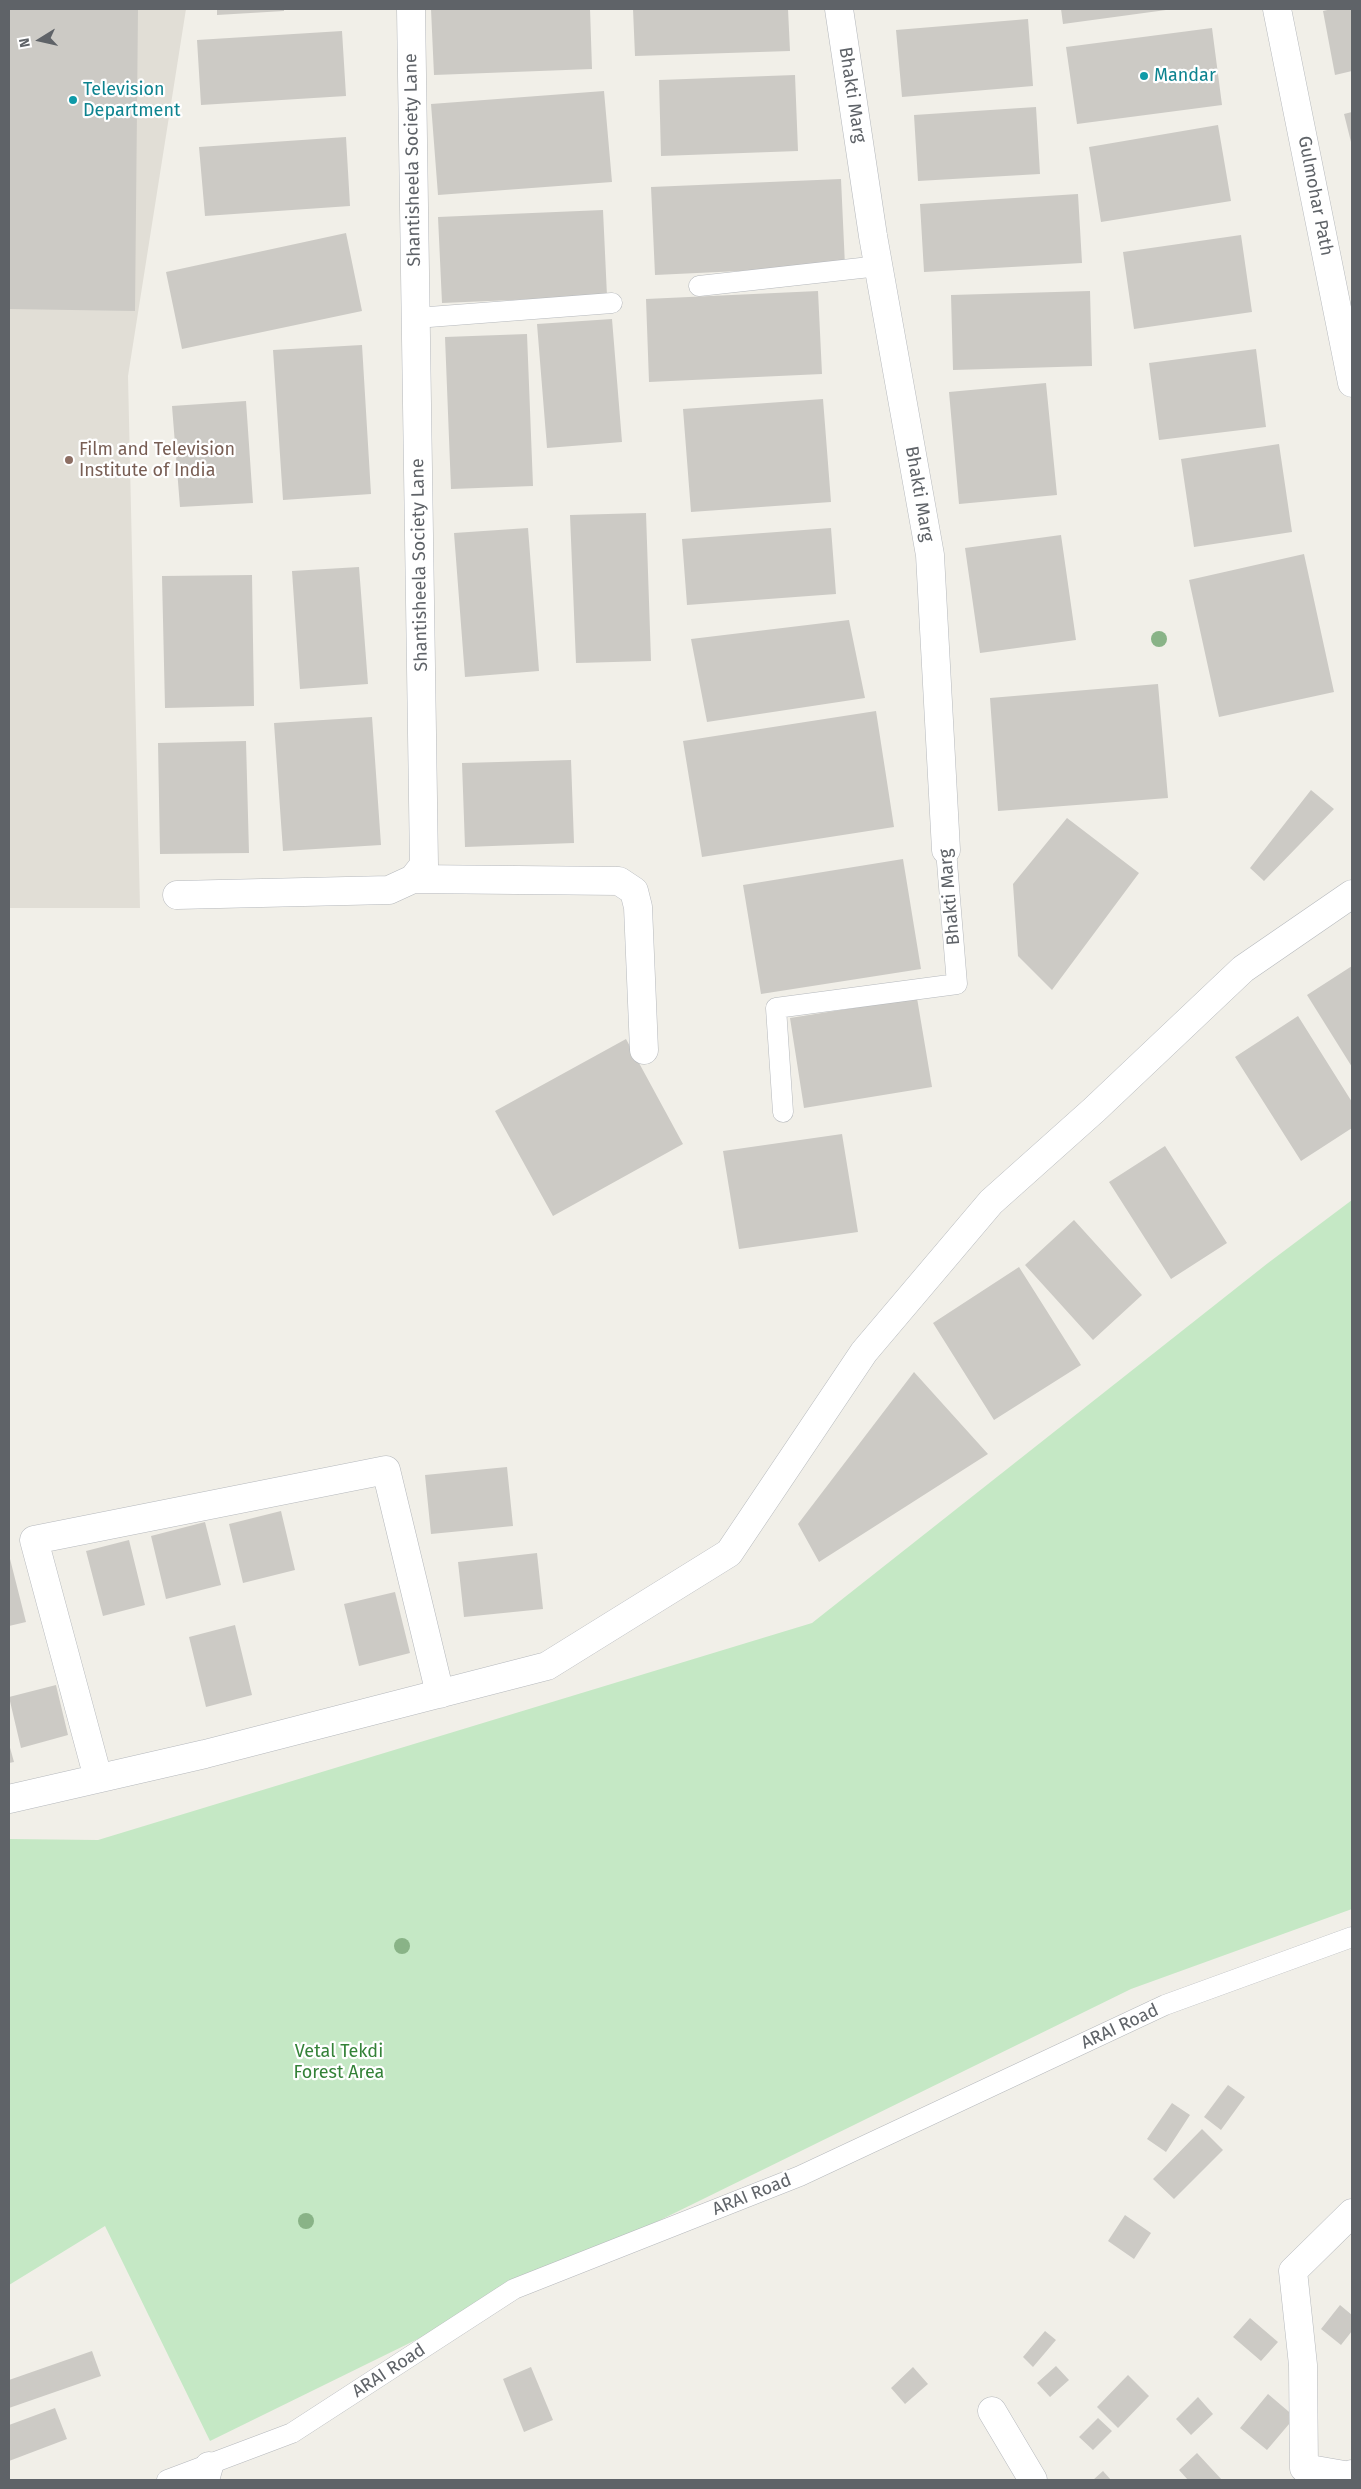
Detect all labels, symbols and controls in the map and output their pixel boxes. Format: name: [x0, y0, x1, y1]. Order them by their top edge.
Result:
north arrow: [15, 15, 65, 65]
text: N: [16, 37, 34, 49]
street label: Bhakti Marg: [834, 46, 870, 144]
street label: Shantisheela Society Lane: [400, 53, 426, 267]
place label: Mandar: [1154, 65, 1216, 87]
marker: Mandar: [1138, 70, 1150, 82]
place label: Television Department: [83, 79, 180, 122]
marker: Television Department: [67, 94, 79, 106]
street label: Gulmohar Path: [1293, 134, 1337, 258]
place label: Film and Television Institute of India: [79, 439, 235, 482]
street label: Bhakti Marg: [900, 445, 938, 543]
marker: Film and Television Institute of India: [63, 454, 75, 466]
street label: Shantisheela Society Lane: [407, 458, 433, 672]
street label: Bhakti Marg: [935, 848, 965, 946]
street label: ARAI Road: [1078, 2000, 1162, 2054]
park label: Vetal Tekdi Forest Area: [294, 2041, 384, 2084]
street label: ARAI Road: [709, 2169, 795, 2221]
street label: ARAI Road: [348, 2339, 430, 2403]

